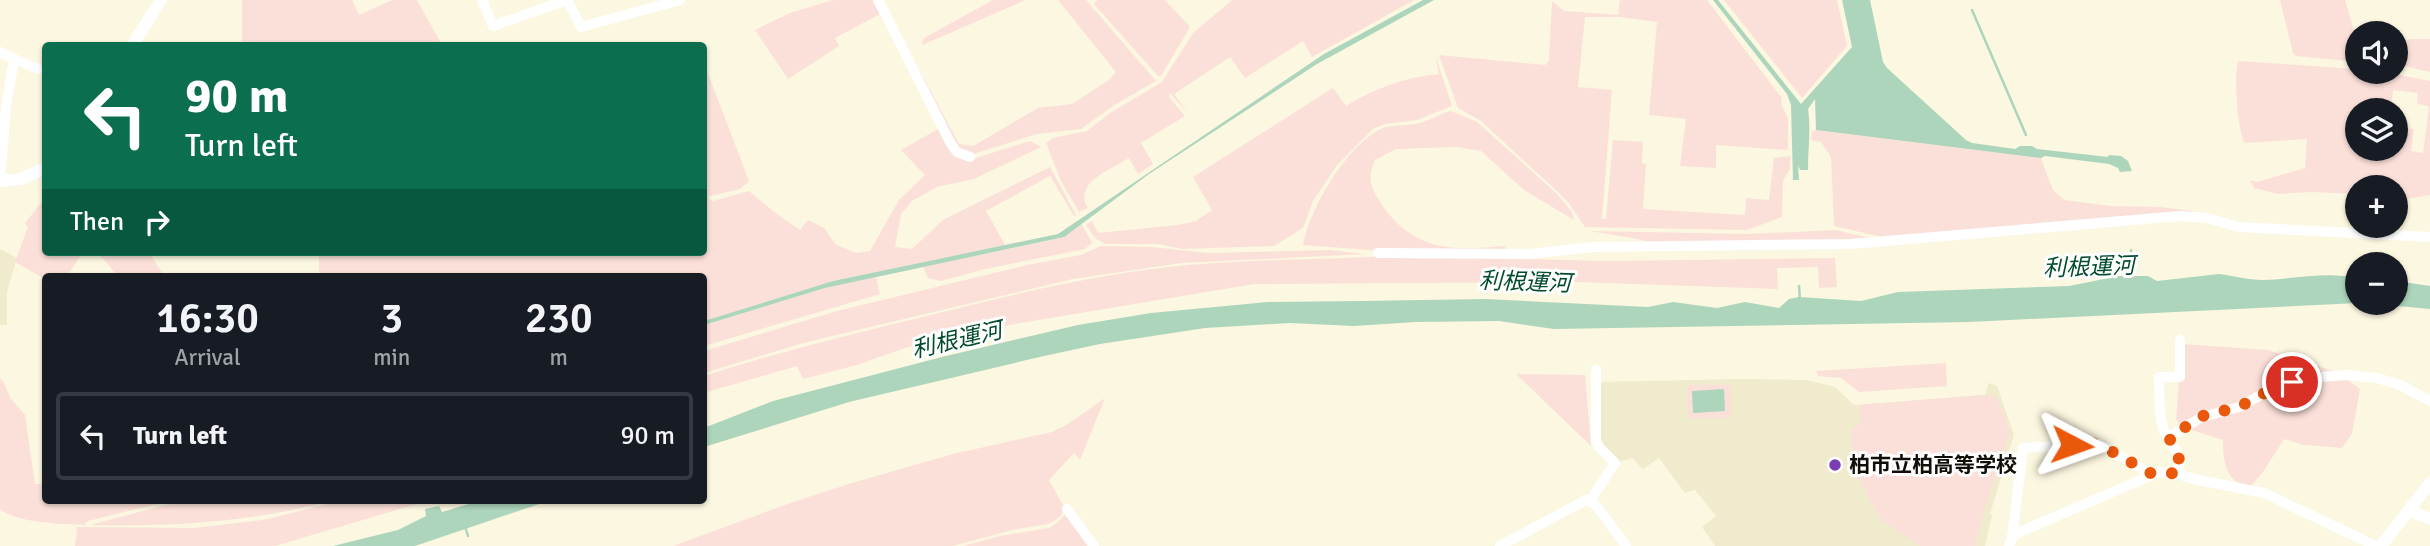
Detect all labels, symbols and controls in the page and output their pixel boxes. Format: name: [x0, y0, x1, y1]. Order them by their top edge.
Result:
map controls: [2345, 21, 2408, 315]
button: sound: [2345, 21, 2408, 84]
text: 90 m: [185, 66, 288, 126]
icon: left: [70, 70, 161, 161]
button: layers: [2345, 98, 2408, 161]
text: Turn left: [185, 126, 298, 165]
button: +: [2345, 175, 2408, 238]
icon: right: [138, 203, 176, 241]
text: Then: [70, 206, 124, 238]
water label: 利根運河: [2043, 251, 2139, 283]
button: −: [2345, 252, 2408, 315]
water label: 利根運河: [1479, 266, 1575, 298]
text: 16:30: [156, 293, 259, 344]
text: 3: [380, 293, 403, 344]
text: 230: [525, 293, 593, 344]
water label: 利根運河: [909, 315, 1009, 364]
text: Arrival: [174, 343, 241, 372]
text: min: [373, 343, 410, 372]
text: m: [549, 343, 568, 372]
pin: [2262, 352, 2322, 412]
icon: arrive: [2273, 363, 2311, 401]
position arrow: [2035, 408, 2109, 482]
icon: left: [74, 417, 112, 455]
text: Turn left: [133, 420, 227, 452]
text: 90 m: [620, 420, 675, 452]
place label: 柏市立柏高等学校: [1849, 452, 2017, 478]
marker: 柏市立柏高等学校: [1827, 457, 1843, 473]

